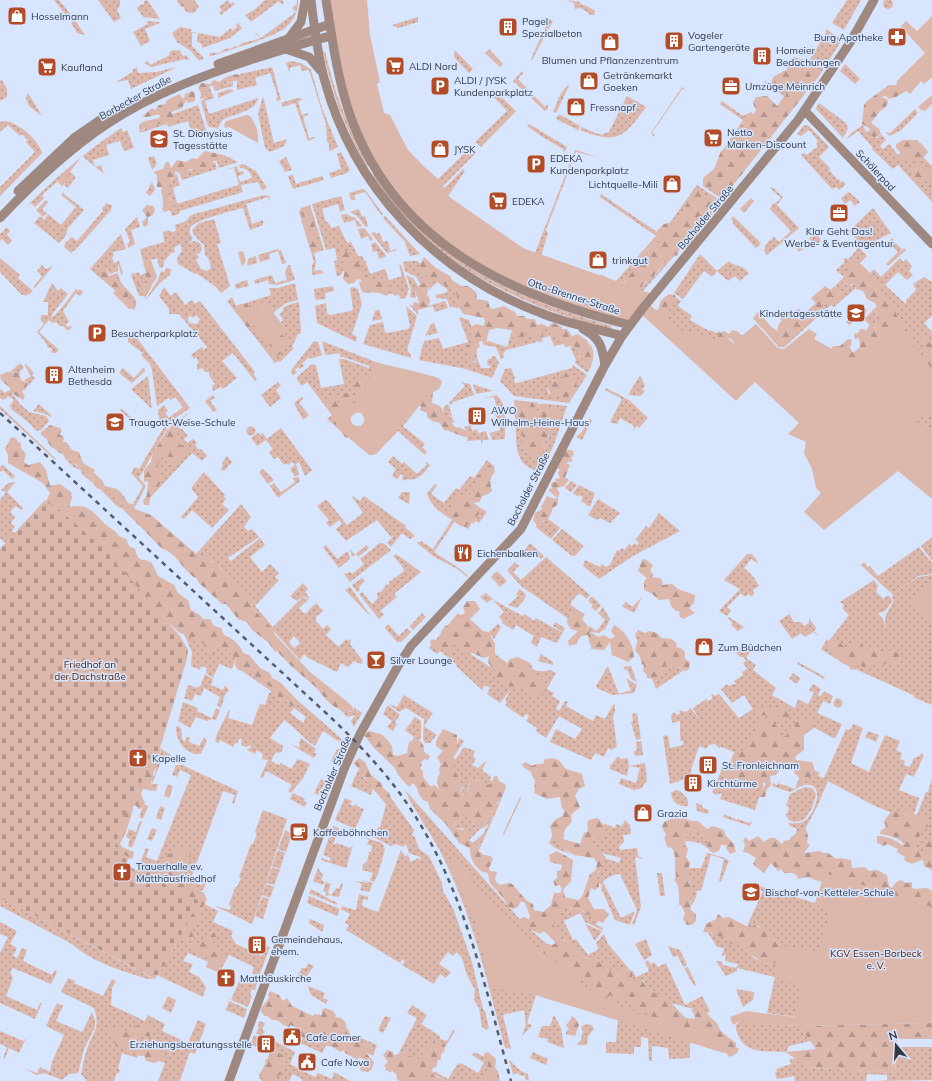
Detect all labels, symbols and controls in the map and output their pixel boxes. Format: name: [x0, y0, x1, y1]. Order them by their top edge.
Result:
shop icon: Hosselmann: [6, 5, 28, 27]
place label: Hosselmann: [31, 10, 89, 23]
place label: Pagel Spezialbeton: [522, 15, 582, 40]
building icon: Pagel Spezialbeton: [497, 16, 519, 38]
pharmacy icon: Burg Apotheke: [886, 26, 908, 48]
place label: Vogeler Gartengeräte: [688, 29, 750, 54]
building icon: Vogeler Gartengeräte: [663, 30, 685, 52]
shop icon: Blumen und Pflanzenzentrum: [599, 31, 621, 53]
place label: Burg Apotheke: [814, 31, 883, 44]
place label: Homeier Bedachungen: [776, 44, 840, 69]
building icon: Homeier Bedachungen: [751, 45, 773, 67]
place label: Blumen und Pflanzenzentrum: [542, 54, 678, 67]
supermarket icon: ALDI Nord: [384, 55, 406, 77]
supermarket icon: Kaufland: [36, 56, 58, 78]
place label: ALDI Nord: [409, 60, 457, 73]
place label: Kaufland: [61, 61, 103, 74]
place label: Getränkemarkt Goeken: [603, 69, 673, 94]
shop icon: Getränkemarkt Goeken: [578, 70, 600, 92]
street label: Borbecker Straße: [97, 72, 174, 123]
place label: ALDI / JYSK Kundenparkplatz: [454, 74, 533, 99]
parking icon: ALDI / JYSK Kundenparkplatz: [429, 75, 451, 97]
office icon: Umzüge Meinrich: [720, 75, 742, 97]
place label: Umzüge Meinrich: [745, 80, 825, 93]
shop icon: Fressnapf: [565, 96, 587, 118]
place label: Fressnapf: [590, 101, 636, 114]
place label: Netto Marken-Discount: [727, 126, 807, 151]
place label: St. Dionysius Tagesstätte: [173, 127, 232, 152]
supermarket icon: Netto Marken-Discount: [702, 127, 724, 149]
school or university icon: St. Dionysius Tagesstätte: [148, 128, 170, 150]
shop icon: JYSK: [429, 138, 451, 160]
place label: JYSK: [454, 143, 476, 156]
street label: Schölerpad: [853, 147, 898, 194]
place label: EDEKA Kundenparkplatz: [550, 152, 629, 177]
parking icon: EDEKA Kundenparkplatz: [525, 153, 547, 175]
shop icon: Lichtquelle-Mili: [661, 173, 683, 195]
place label: Lichtquelle-Mili: [588, 178, 658, 191]
street label: Bocholder Straße: [675, 182, 736, 252]
supermarket icon: EDEKA: [487, 190, 509, 212]
place label: EDEKA: [512, 195, 545, 208]
office icon: Klar Geht Das! Werbe- & Eventagentur: [828, 202, 850, 224]
place label: Klar Geht Das! Werbe- & Eventagentur: [784, 225, 894, 250]
shop icon: trinkgut: [587, 249, 609, 271]
place label: trinkgut: [612, 254, 648, 267]
street label: Otto-Brenner-Straße: [526, 275, 622, 318]
school or university icon: Kindertagesstätte: [845, 302, 867, 324]
place label: Kindertagesstätte: [759, 307, 842, 320]
parking icon: Besucherparkplatz: [86, 322, 108, 344]
place label: Besucherparkplatz: [111, 327, 198, 340]
place label: Altenheim Bethesda: [68, 363, 115, 388]
building icon: Altenheim Bethesda: [43, 364, 65, 386]
place label: AWO Wilhelm-Heine-Haus: [491, 404, 589, 429]
building icon: AWO Wilhelm-Heine-Haus: [466, 405, 488, 427]
school or university icon: Traugott-Weise-Schule: [104, 411, 126, 433]
place label: Traugott-Weise-Schule: [129, 416, 235, 429]
street label: Bocholder Straße: [504, 451, 552, 528]
restaurant icon: Eichenbalken: [452, 542, 474, 564]
place label: Eichenbalken: [477, 547, 538, 560]
shop icon: Zum Büdchen: [693, 636, 715, 658]
place label: Zum Büdchen: [718, 641, 782, 654]
bar icon: Silver Lounge: [365, 649, 387, 671]
place label: Silver Lounge: [390, 654, 452, 667]
park label: Friedhof an der Dachstraße: [54, 658, 126, 683]
street label: Bocholder Straße: [311, 734, 354, 813]
church icon: Kapelle: [127, 747, 149, 769]
place label: Kapelle: [152, 752, 186, 765]
building icon: St. Fronleichnam: [697, 754, 719, 776]
place label: St. Fronleichnam: [722, 759, 799, 772]
building icon: Kirchtürme: [682, 772, 704, 794]
place label: Kirchtürme: [707, 777, 757, 790]
shop icon: Grazia: [632, 802, 654, 824]
place label: Grazia: [657, 807, 687, 820]
cafe icon: Kaffeeböhnchen: [288, 821, 310, 843]
place label: Kaffeeböhnchen: [313, 826, 388, 839]
place label: Trauerhalle ev. Matthäusfriedhof: [136, 860, 216, 885]
church icon: Trauerhalle ev. Matthäusfriedhof: [111, 861, 133, 883]
school or university icon: Bischof-von-Ketteler-Schule: [740, 881, 762, 903]
place label: Bischof-von-Ketteler-Schule: [765, 886, 894, 899]
place label: Gemeindehaus, ehem.: [271, 933, 342, 958]
building icon: Gemeindehaus, ehem.: [246, 934, 268, 956]
park label: KGV Essen-Borbeck e. V.: [830, 947, 923, 972]
church icon: Matthäuskirche: [215, 967, 237, 989]
place label: Matthäuskirche: [240, 972, 311, 985]
north arrow: [876, 1025, 916, 1065]
public building icon: Cafe Corner: [281, 1026, 303, 1048]
text: N: [887, 1028, 899, 1043]
place label: Cafe Corner: [306, 1031, 361, 1044]
building icon: Erziehungsberatungsstelle: [255, 1033, 277, 1055]
place label: Erziehungsberatungsstelle: [130, 1038, 252, 1051]
public building icon: Cafe Nova: [296, 1051, 318, 1073]
place label: Cafe Nova: [321, 1056, 369, 1069]

